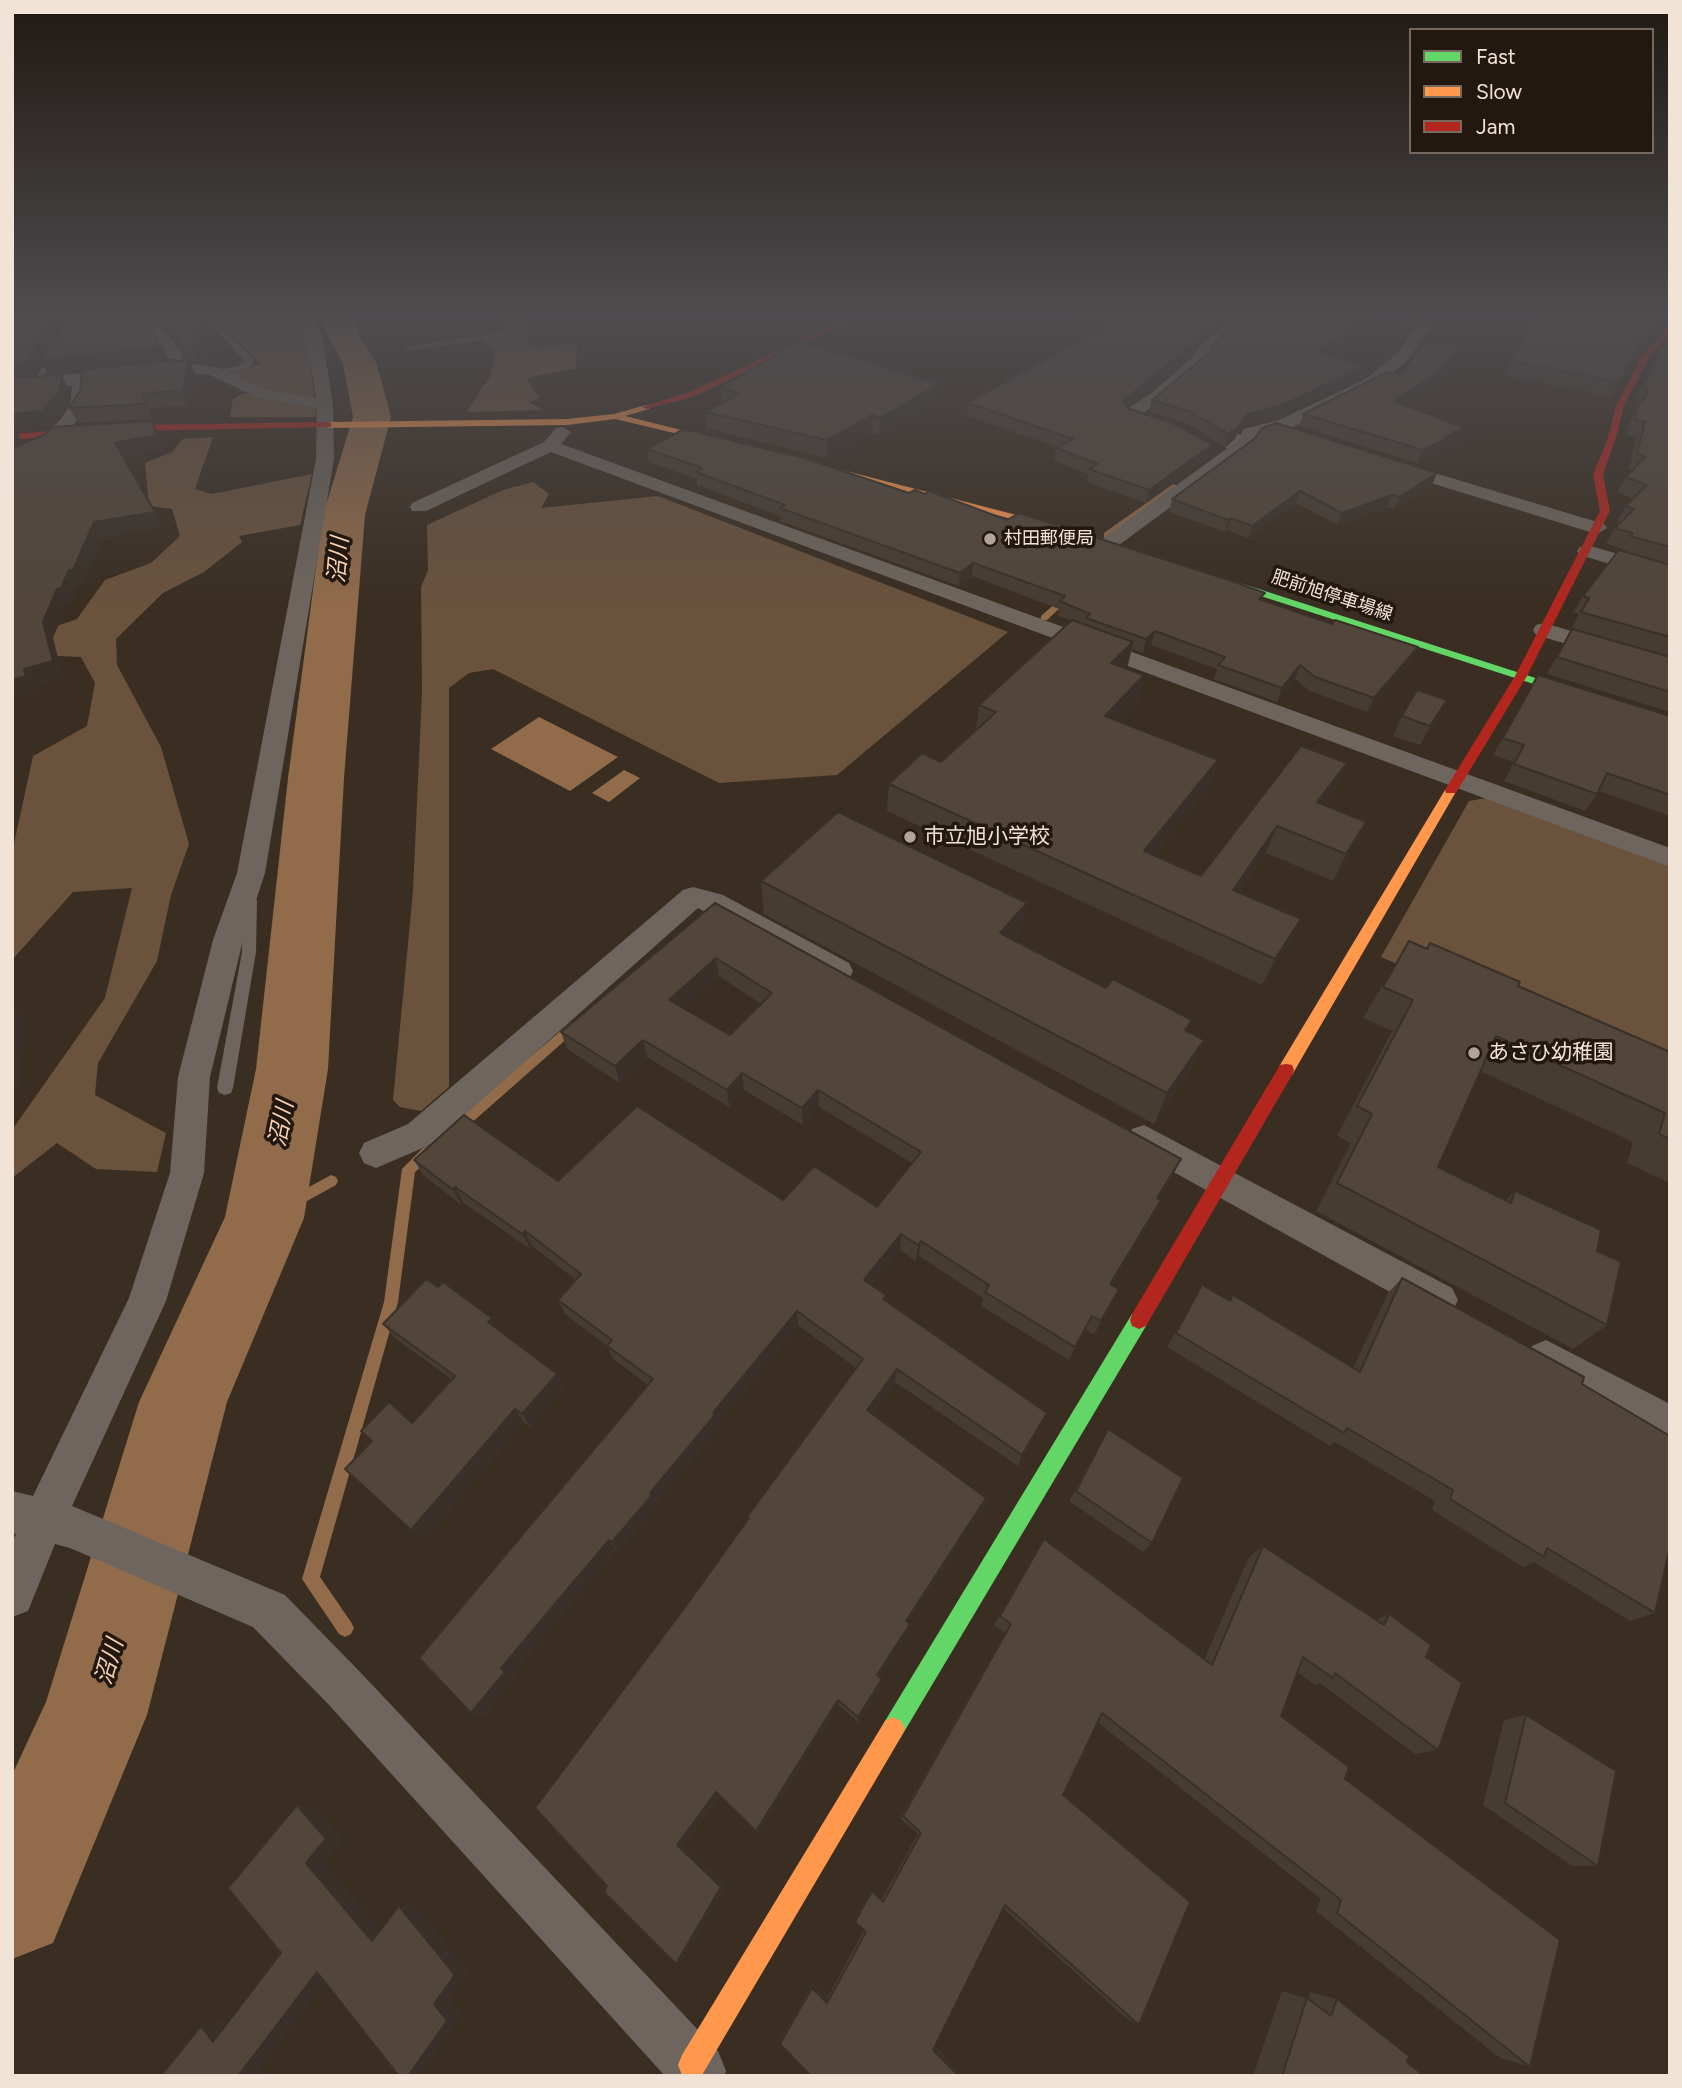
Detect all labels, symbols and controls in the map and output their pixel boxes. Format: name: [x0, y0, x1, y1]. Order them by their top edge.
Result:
legend: [1409, 28, 1654, 154]
text: Fast: [1476, 44, 1516, 69]
text: Slow: [1476, 79, 1522, 104]
text: Jam: [1476, 114, 1515, 139]
place label: 村田郵便局: [1004, 528, 1094, 550]
marker: 村田郵便局: [982, 531, 998, 547]
water label: 沼川: [323, 536, 355, 584]
street label: 肥前旭停車場線: [1269, 566, 1395, 626]
place label: 市立旭小学校: [924, 824, 1050, 850]
marker: 市立旭小学校: [902, 829, 918, 845]
place label: あさひ幼稚園: [1488, 1040, 1614, 1066]
marker: あさひ幼稚園: [1466, 1045, 1482, 1061]
water label: 沼川: [264, 1099, 300, 1149]
water label: 沼川: [90, 1636, 130, 1688]

